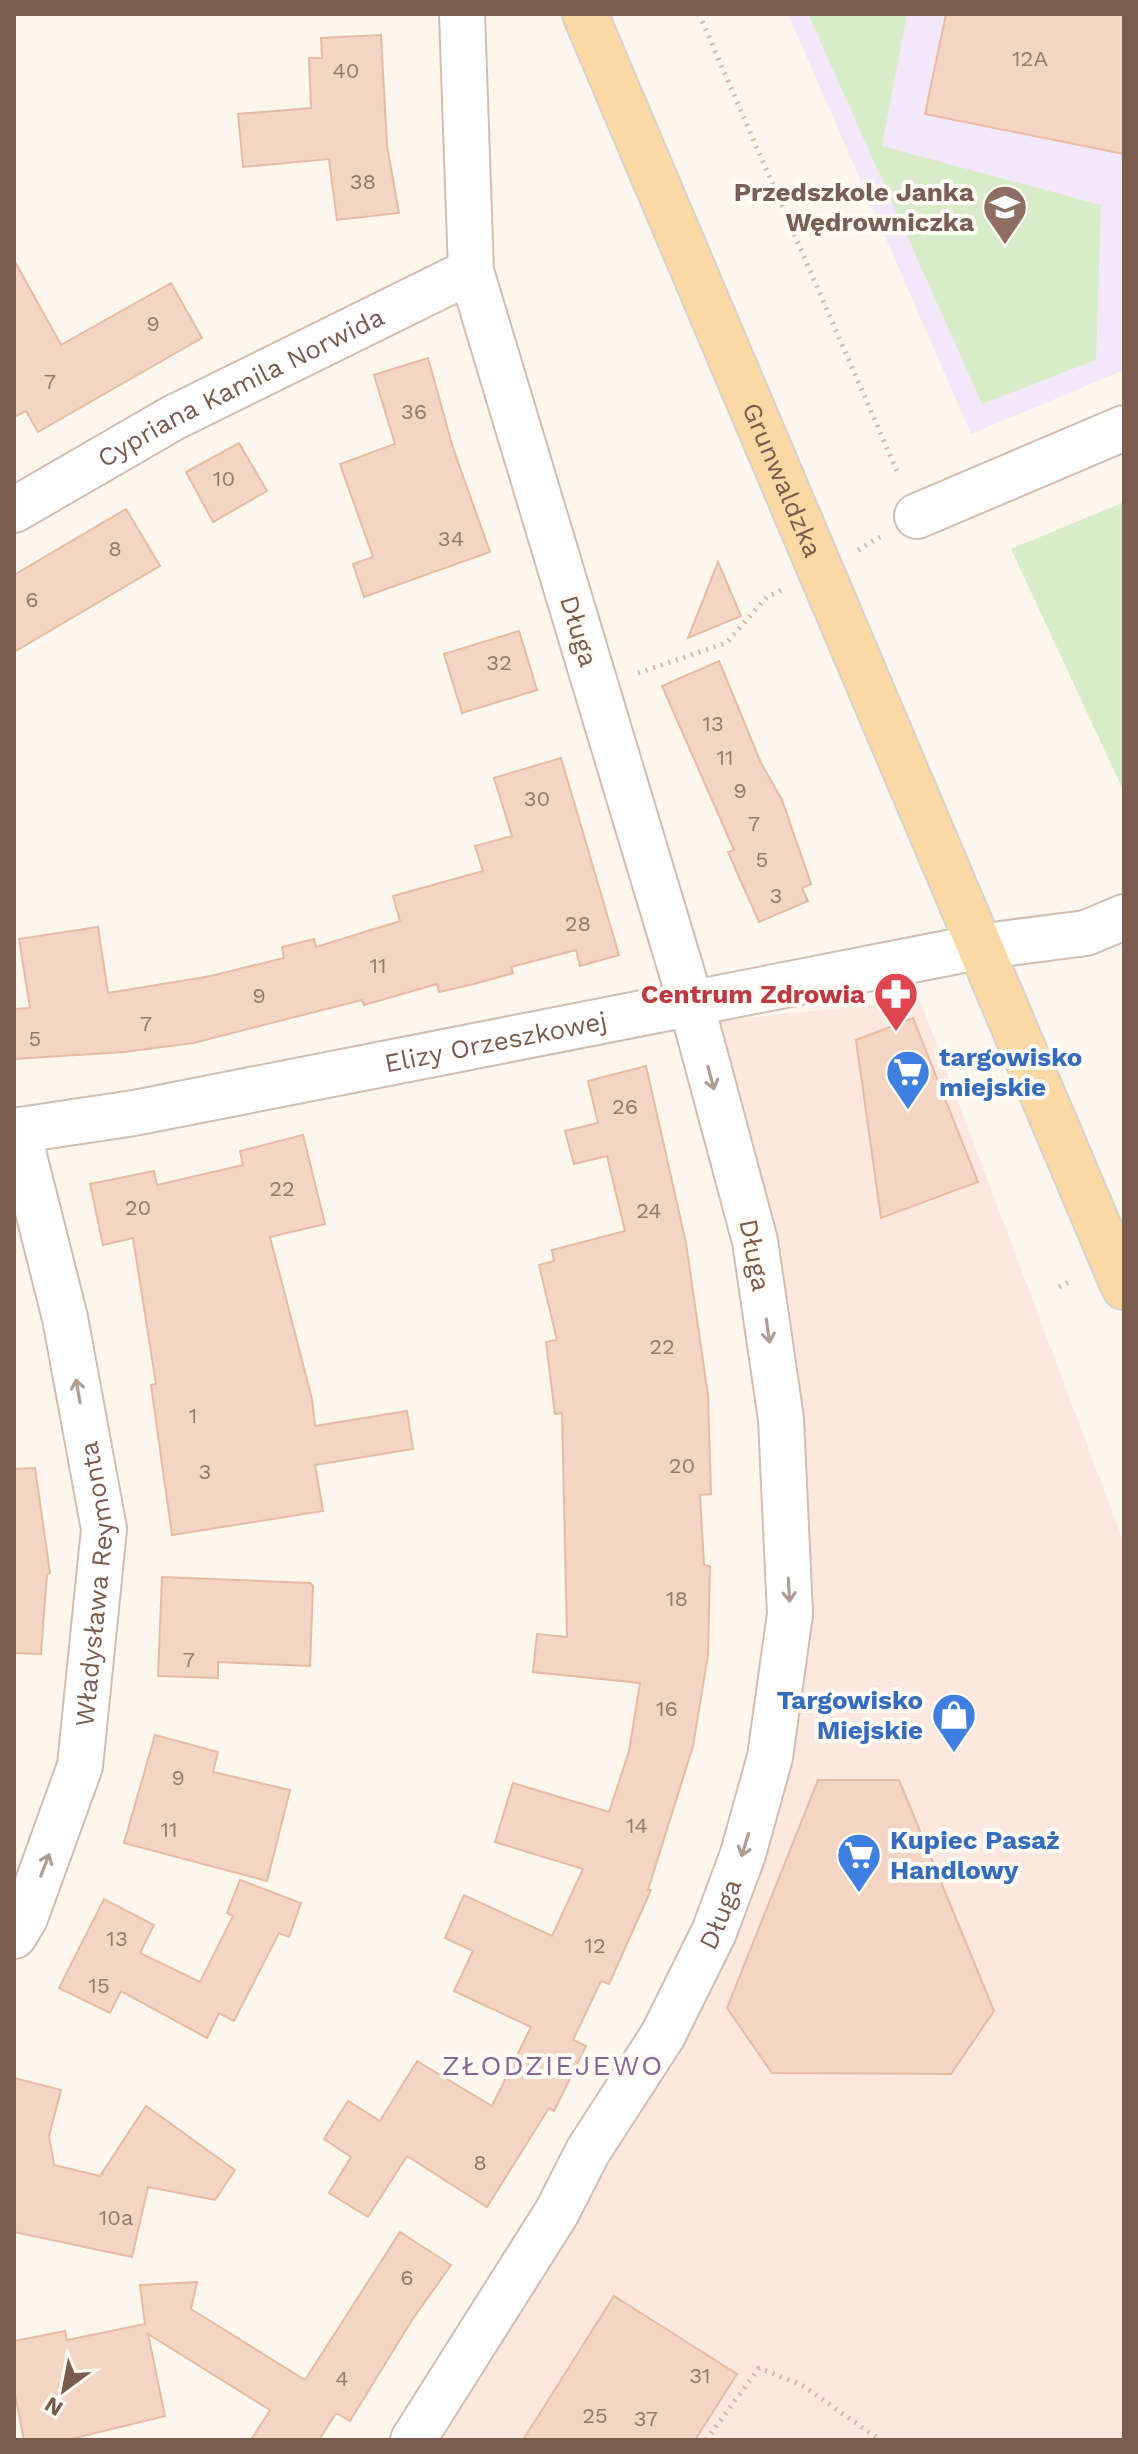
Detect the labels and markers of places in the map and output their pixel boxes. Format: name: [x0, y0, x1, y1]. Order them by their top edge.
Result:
place label: Przedszkole Janka Wędrowniczka: [734, 177, 974, 237]
school or university icon: Przedszkole Janka Wędrowniczka: [981, 183, 1029, 246]
pharmacy icon: Centrum Zdrowia: [872, 970, 920, 1033]
place label: Centrum Zdrowia: [641, 979, 865, 1009]
place label: targowisko miejskie: [939, 1042, 1082, 1102]
supermarket icon: targowisko miejskie: [884, 1048, 932, 1111]
place label: Targowisko Miejskie: [777, 1685, 923, 1745]
shop icon: Targowisko Miejskie: [930, 1691, 978, 1754]
place label: Kupiec Pasaż Handlowy: [890, 1825, 1060, 1885]
supermarket icon: Kupiec Pasaż Handlowy: [835, 1831, 883, 1894]

